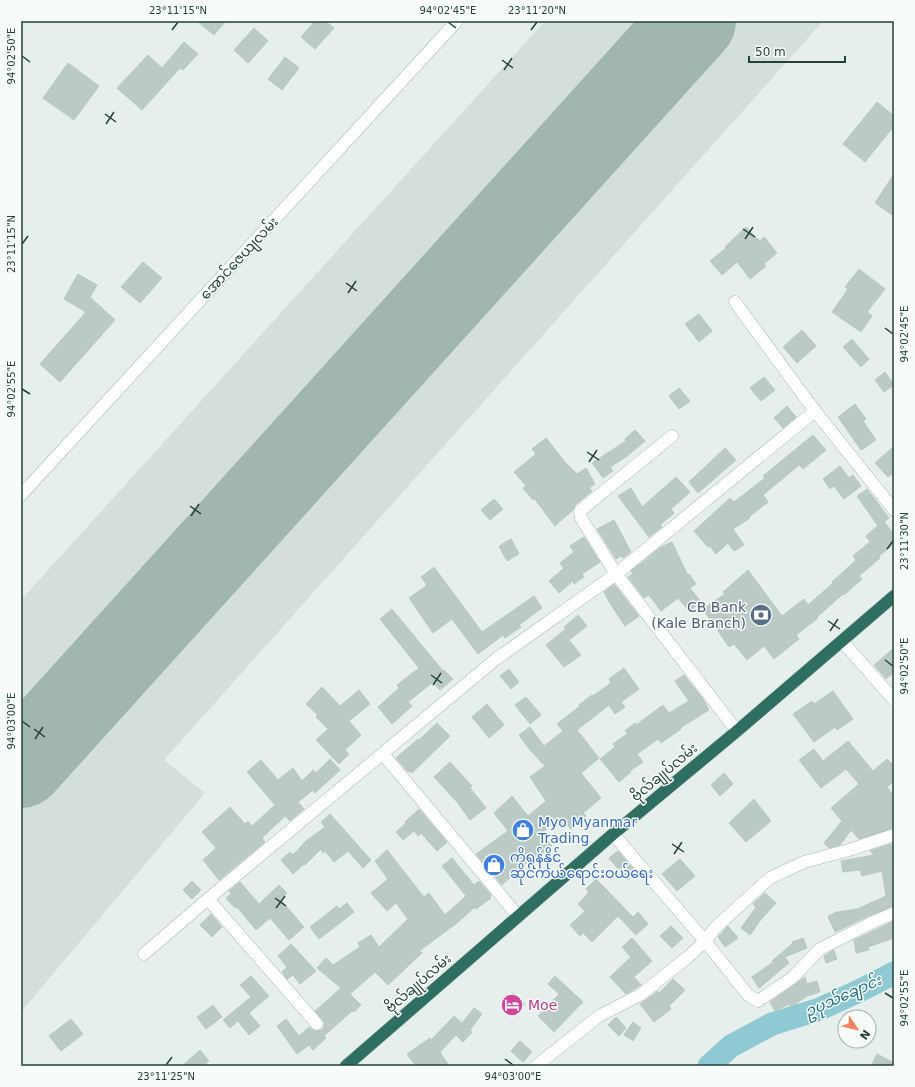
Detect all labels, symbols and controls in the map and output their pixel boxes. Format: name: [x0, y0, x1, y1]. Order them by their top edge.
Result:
text: 23°11'15"N: [149, 5, 207, 16]
text: 94°02'45"E: [420, 5, 476, 16]
text: 23°11'20"N: [508, 5, 566, 16]
text: 94°02'50"E: [6, 28, 17, 84]
scale bar: [749, 38, 845, 64]
text: 50 m: [755, 45, 786, 59]
street label: အောင်ဇေယျလမ်း: [195, 212, 284, 305]
text: 23°11'15"N: [6, 215, 17, 273]
text: 94°02'45"E: [899, 306, 910, 362]
text: 94°02'55"E: [6, 361, 17, 417]
text: 23°11'30"N: [899, 512, 910, 570]
place label: CB Bank (Kale Branch): [651, 599, 747, 631]
bank icon: CB Bank (Kale Branch): [748, 602, 774, 628]
text: 94°02'50"E: [899, 638, 910, 694]
text: 94°03'00"E: [6, 693, 17, 749]
street label: ဗိုလ်ချုပ်လမ်း: [626, 738, 703, 807]
place label: Myo Myanmar Trading: [537, 814, 637, 846]
shop icon: Myo Myanmar Trading: [510, 817, 536, 843]
place label: ကိုရန်နိုင် ဆိုင်ကယ်ရောင်းဝယ်ရေး: [510, 847, 653, 885]
shop icon: ကိုရန်နိုင် ဆိုင်ကယ်ရောင်းဝယ်ရေး: [481, 852, 507, 878]
street label: ဗိုလ်ချုပ်လမ်း: [381, 949, 457, 1019]
water label: ဥပုသ်ချောင်း: [801, 969, 886, 1024]
text: 94°02'55"E: [899, 970, 910, 1026]
hotel icon: Moe: [499, 992, 525, 1018]
place label: Moe: [528, 997, 557, 1013]
north arrow: [837, 1009, 877, 1049]
text: N: [857, 1027, 873, 1042]
text: 23°11'25"N: [137, 1071, 195, 1082]
text: 94°03'00"E: [485, 1071, 541, 1082]

